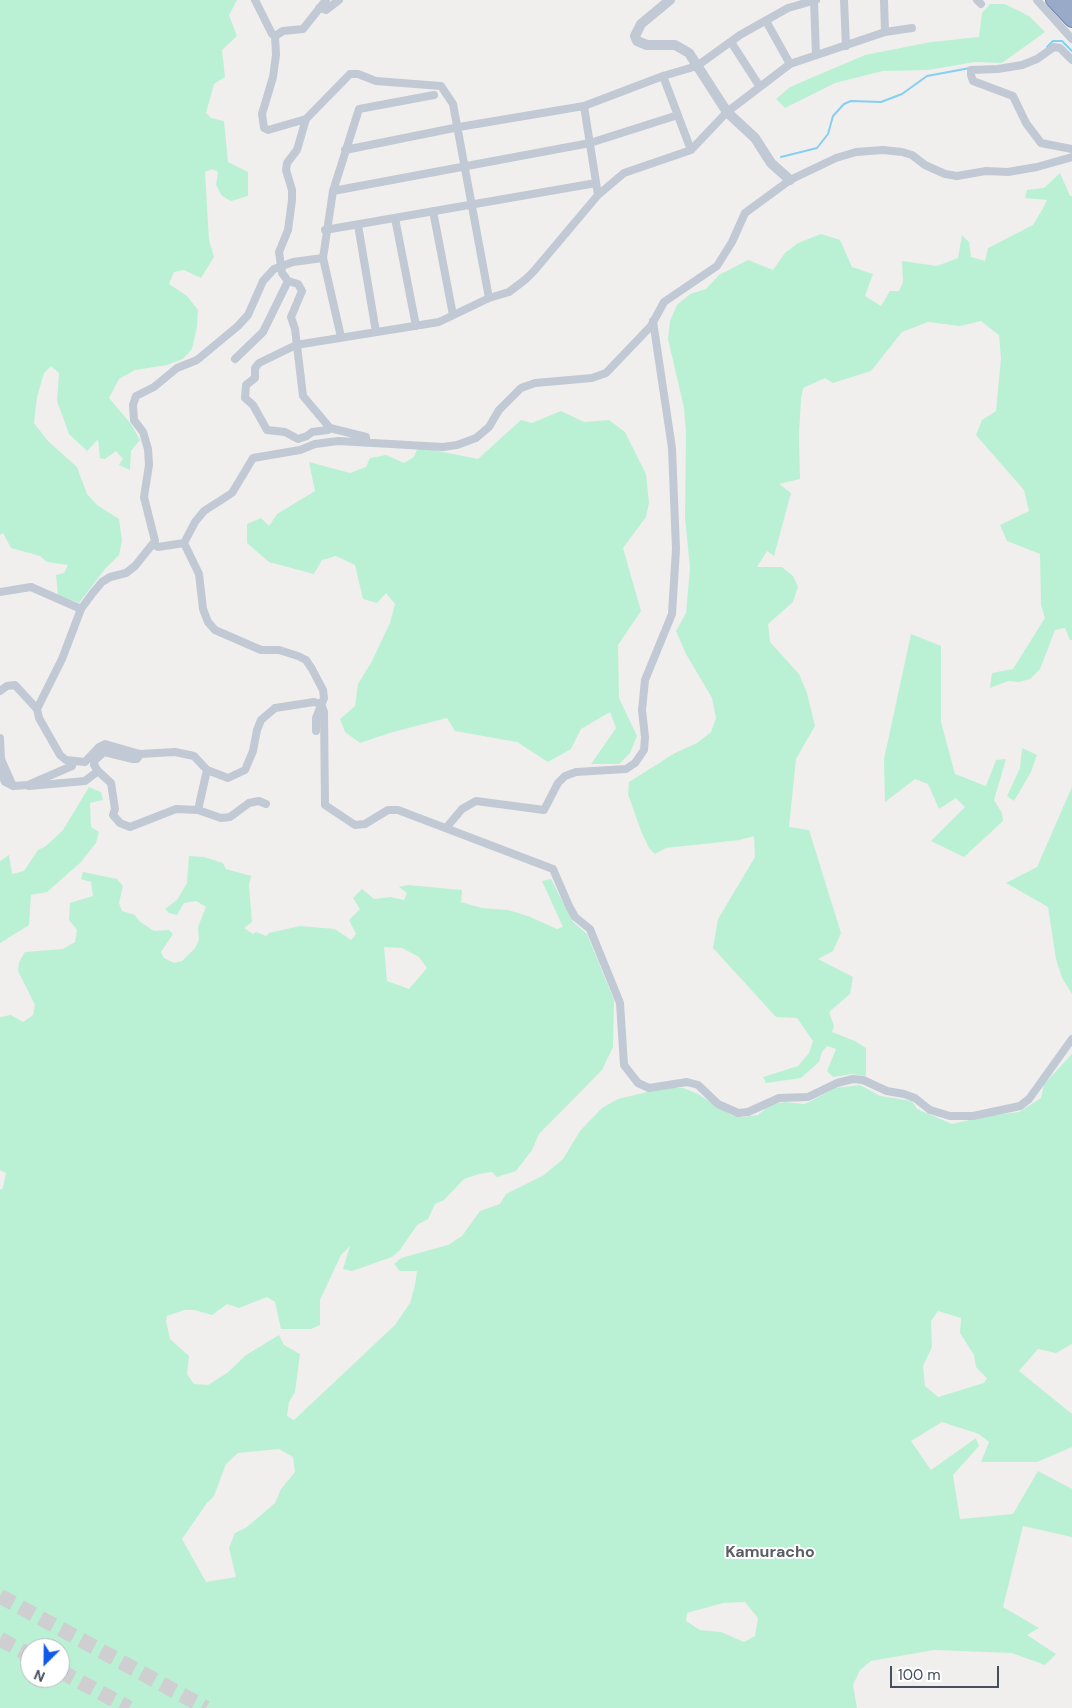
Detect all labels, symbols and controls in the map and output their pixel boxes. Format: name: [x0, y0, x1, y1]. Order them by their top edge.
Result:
district label: Kamuracho: [725, 1543, 815, 1563]
north arrow: [20, 1638, 70, 1688]
scale bar: [892, 1656, 1001, 1688]
text: 100 m: [898, 1665, 941, 1685]
text: N: [31, 1666, 48, 1686]

